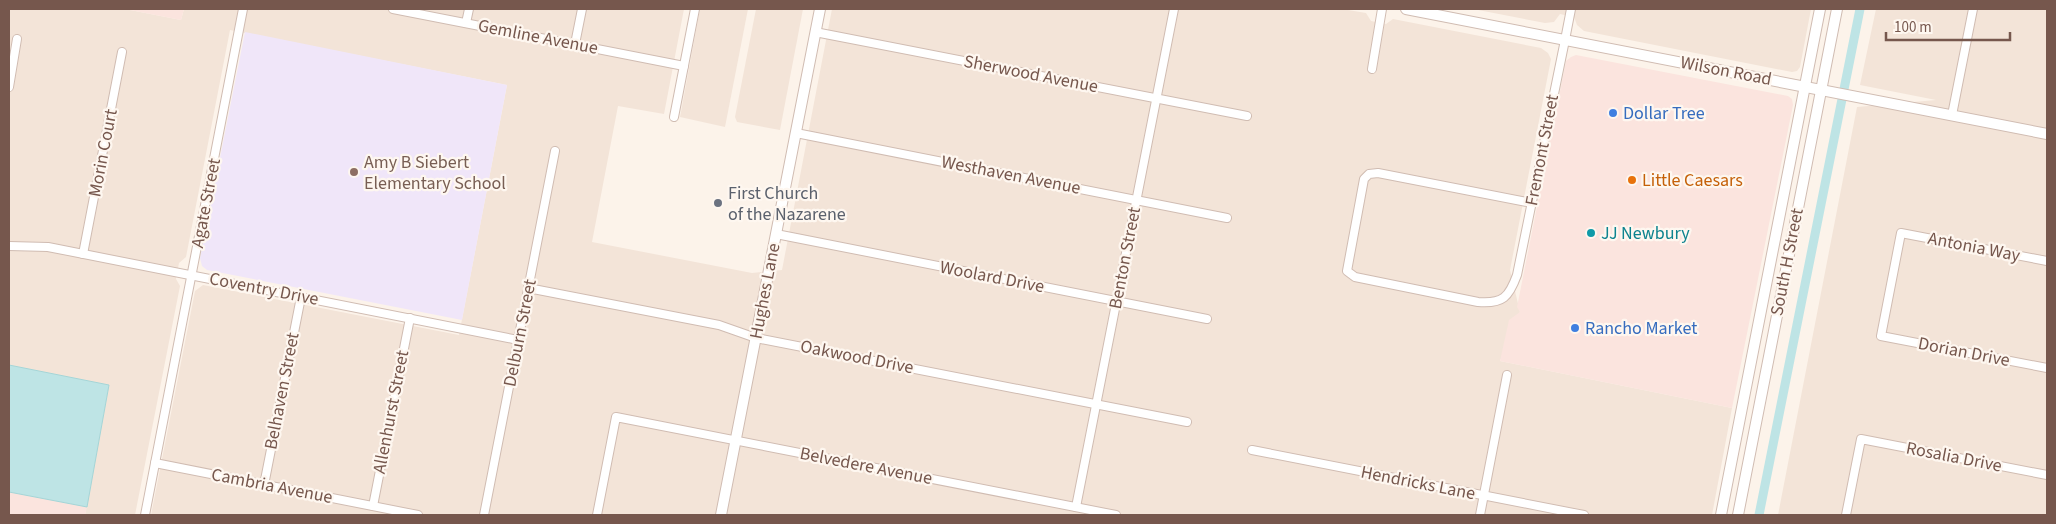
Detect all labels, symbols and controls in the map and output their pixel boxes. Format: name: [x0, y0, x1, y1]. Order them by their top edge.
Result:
scale bar: [1886, 10, 2010, 42]
street label: Gemline Avenue: [476, 13, 600, 61]
text: 100 m: [1894, 17, 1932, 38]
street label: Sherwood Avenue: [962, 49, 1100, 99]
street label: Wilson Road: [1678, 50, 1774, 92]
street label: Fremont Street: [1519, 92, 1565, 208]
place label: Dollar Tree: [1623, 101, 1705, 126]
street label: Morin Court: [82, 107, 124, 199]
marker: Dollar Tree: [1607, 107, 1619, 119]
street label: Westhaven Avenue: [939, 149, 1083, 201]
place label: Amy B Siebert Elementary School: [364, 150, 506, 196]
street label: Agate Street: [185, 156, 227, 250]
marker: Amy B Siebert Elementary School: [348, 166, 360, 178]
place label: Little Caesars: [1642, 168, 1743, 193]
marker: Little Caesars: [1626, 174, 1638, 186]
place label: First Church of the Nazarene: [728, 181, 846, 227]
marker: First Church of the Nazarene: [712, 197, 724, 209]
street label: Benton Street: [1103, 205, 1147, 311]
street label: South H Street: [1764, 206, 1810, 318]
place label: JJ Newbury: [1601, 221, 1690, 246]
street label: Antonia Way: [1926, 226, 2023, 268]
marker: JJ Newbury: [1585, 227, 1597, 239]
street label: Hughes Lane: [743, 241, 787, 341]
street label: Woolard Drive: [938, 255, 1046, 299]
street label: Coventry Drive: [207, 266, 321, 312]
street label: Delburn Street: [497, 277, 543, 389]
place label: Rancho Market: [1585, 316, 1697, 341]
marker: Rancho Market: [1569, 322, 1581, 334]
street label: Belhaven Street: [258, 330, 306, 452]
street label: Dorian Drive: [1916, 331, 2012, 373]
street label: Oakwood Drive: [798, 334, 916, 380]
street label: Allenhurst Street: [367, 348, 415, 476]
street label: Rosalia Drive: [1904, 435, 2004, 479]
street label: Belvedere Avenue: [798, 441, 934, 491]
street label: Hendricks Lane: [1359, 460, 1477, 506]
street label: Cambria Avenue: [209, 462, 335, 510]

